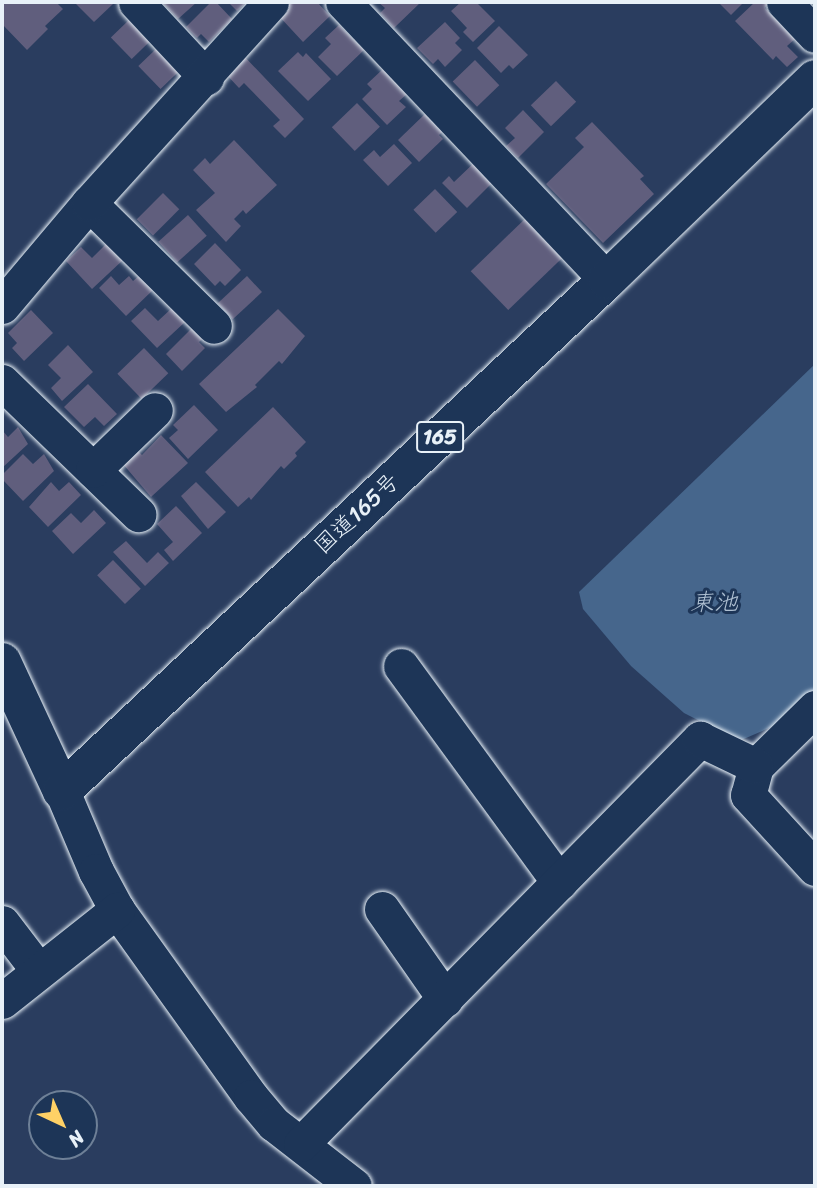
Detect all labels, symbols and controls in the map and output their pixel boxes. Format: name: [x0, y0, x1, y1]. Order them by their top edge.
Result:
road number: 165: [416, 420, 464, 454]
street label: 国道165号: [309, 468, 405, 560]
water label: 東池: [690, 589, 738, 617]
north arrow: [28, 1090, 98, 1160]
text: N: [60, 1123, 93, 1155]

